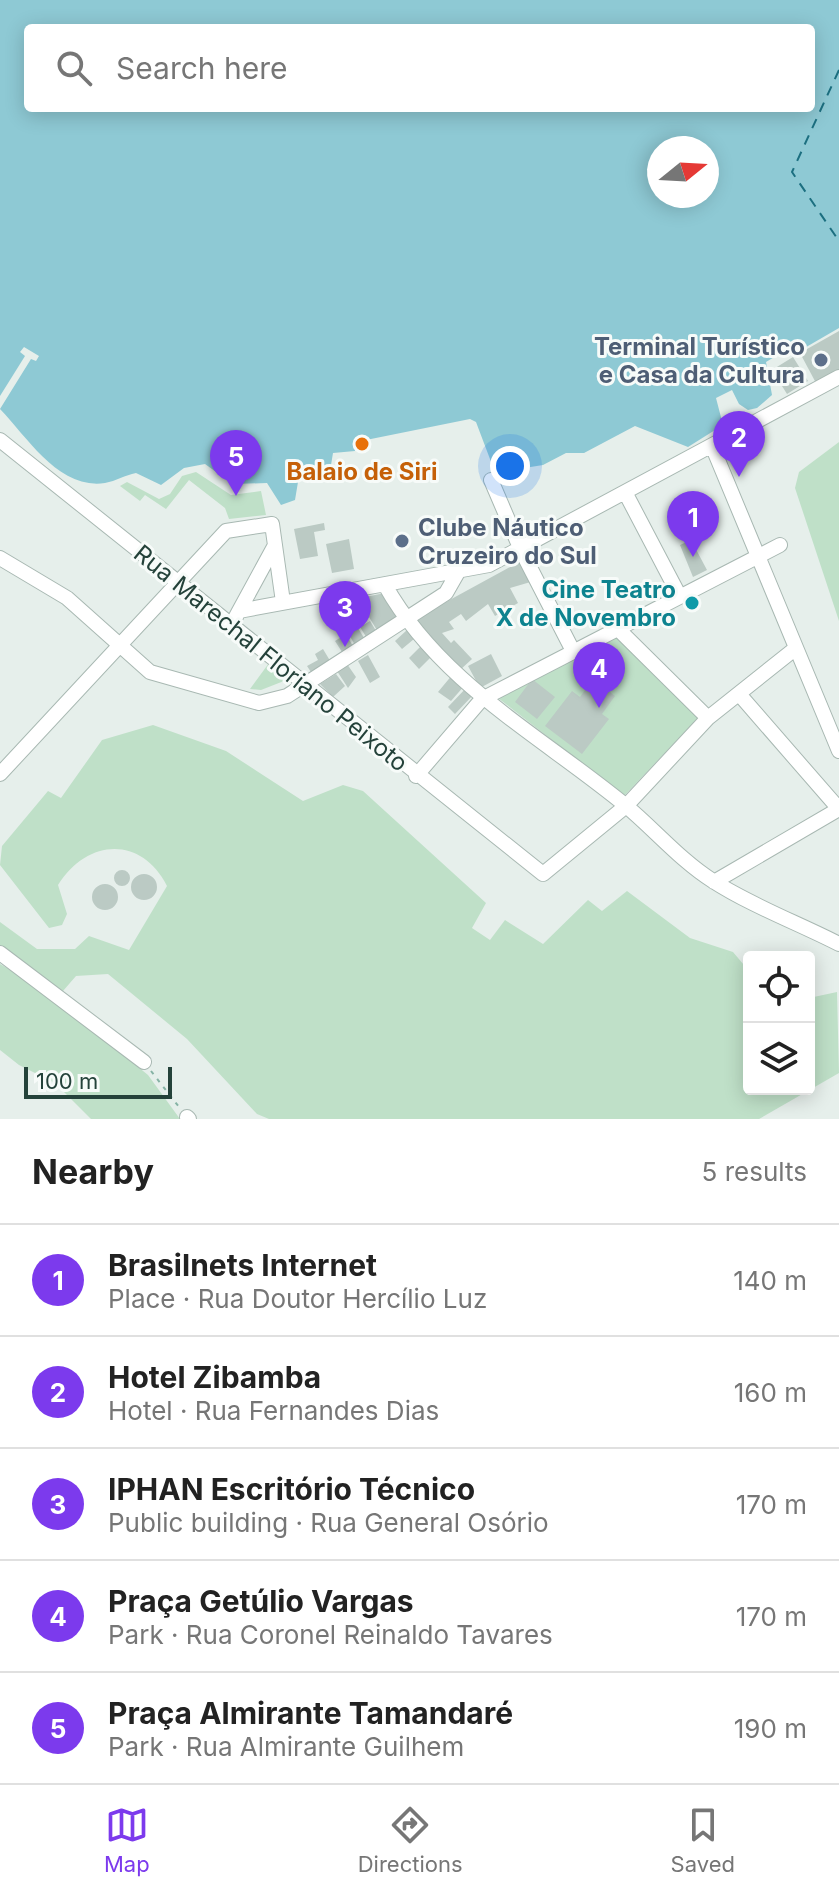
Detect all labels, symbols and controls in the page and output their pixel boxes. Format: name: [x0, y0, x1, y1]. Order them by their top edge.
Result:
search box: [24, 24, 815, 112]
icon: search: [52, 46, 96, 90]
text: Search here: [116, 50, 288, 86]
north arrow: [647, 136, 719, 208]
place label: Terminal Turístico e Casa da Cultura: [594, 332, 805, 389]
marker: Terminal Turístico e Casa da Cultura: [812, 351, 830, 369]
pin: 2: [713, 411, 765, 477]
pin: 5: [210, 430, 262, 496]
marker: Balaio de Siri: [353, 435, 371, 453]
your location: [490, 446, 530, 486]
place label: Balaio de Siri: [287, 457, 437, 486]
pin: 1: [667, 491, 719, 557]
place label: Clube Náutico Cruzeiro do Sul: [418, 513, 597, 570]
marker: Clube Náutico Cruzeiro do Sul: [393, 532, 411, 550]
street label: Rua Marechal Floriano Peixoto: [128, 539, 414, 777]
place label: Cine Teatro X de Novembro: [496, 575, 676, 632]
pin: 3: [319, 581, 371, 647]
marker: Cine Teatro X de Novembro: [683, 594, 701, 612]
pin: 4: [573, 642, 625, 708]
map controls: [743, 951, 815, 1095]
button: locate: [743, 951, 815, 1023]
button: layers: [743, 1023, 815, 1095]
scale bar: [24, 1063, 172, 1099]
text: 100 m: [36, 1068, 98, 1094]
text: Nearby: [32, 1151, 154, 1192]
text: 5 results: [702, 1156, 807, 1187]
text: Brasilnets Internet: [108, 1247, 377, 1283]
text: 1: [52, 1265, 64, 1296]
text: 140 m: [733, 1265, 807, 1296]
text: Place · Rua Doutor Hercílio Luz: [108, 1283, 487, 1314]
text: Hotel Zibamba: [108, 1359, 321, 1395]
text: 2: [50, 1377, 66, 1408]
text: 160 m: [734, 1377, 807, 1408]
text: Hotel · Rua Fernandes Dias: [108, 1395, 439, 1426]
text: IPHAN Escritório Técnico: [108, 1471, 475, 1507]
text: 3: [50, 1489, 66, 1520]
text: 170 m: [736, 1489, 807, 1520]
text: Public building · Rua General Osório: [108, 1507, 549, 1538]
text: Praça Getúlio Vargas: [108, 1583, 414, 1619]
text: 4: [49, 1601, 67, 1632]
text: 170 m: [736, 1601, 807, 1632]
text: Park · Rua Coronel Reinaldo Tavares: [108, 1619, 553, 1650]
text: Praça Almirante Tamandaré: [108, 1695, 513, 1731]
text: 5: [50, 1713, 66, 1744]
text: 190 m: [734, 1713, 807, 1744]
text: Park · Rua Almirante Guilhem: [108, 1731, 464, 1762]
tab: Map: [104, 1803, 150, 1877]
tab: Directions: [358, 1803, 463, 1877]
tab: Saved: [671, 1803, 735, 1877]

